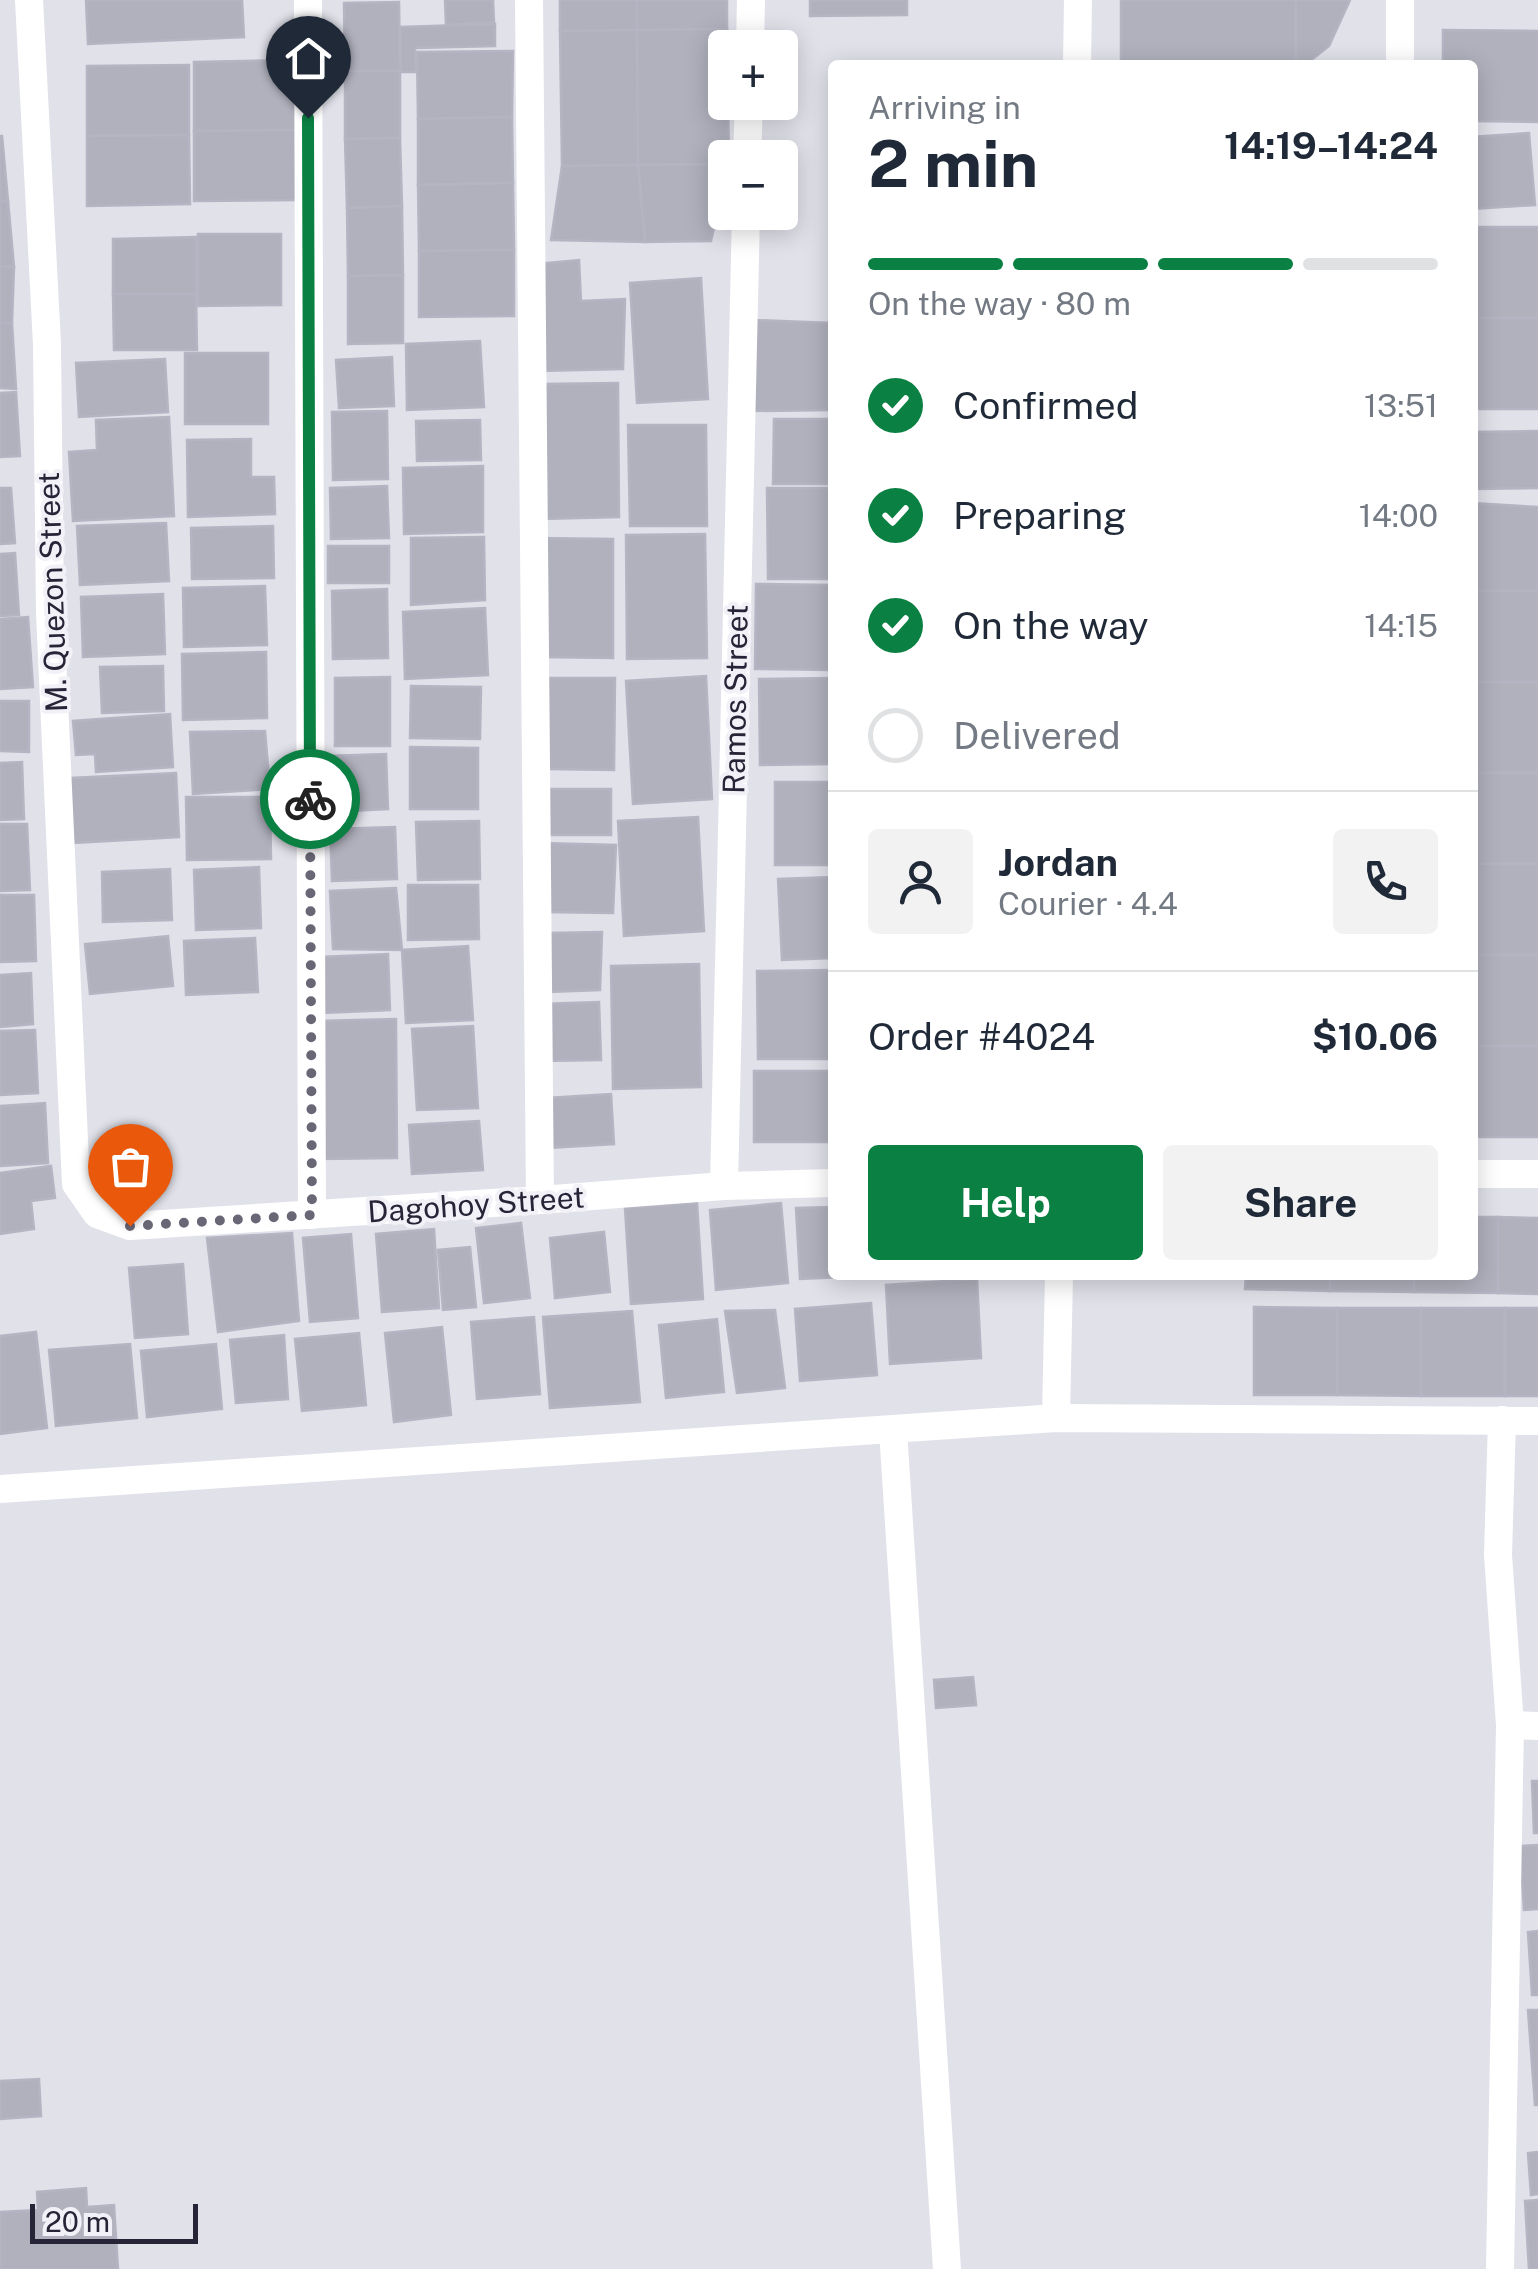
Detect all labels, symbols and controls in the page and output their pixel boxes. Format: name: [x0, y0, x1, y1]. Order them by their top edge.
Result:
pin: [266, 16, 351, 119]
map controls: [708, 30, 798, 230]
button: +: [708, 30, 798, 120]
icon: home: [281, 31, 336, 86]
text: Arriving in: [868, 89, 1021, 126]
text: 14:19–14:24: [1224, 123, 1438, 168]
text: 2 min: [868, 125, 1038, 202]
button: −: [708, 140, 798, 230]
text: On the way · 80 m: [868, 285, 1131, 322]
icon: check: [868, 378, 923, 433]
text: Confirmed: [953, 383, 1138, 428]
text: 13:51: [1364, 387, 1438, 424]
street label: M. Quezon Street: [30, 471, 74, 713]
icon: check: [868, 488, 923, 543]
text: Preparing: [953, 493, 1127, 538]
text: 14:00: [1359, 497, 1438, 534]
icon: check: [868, 598, 923, 653]
text: On the way: [953, 603, 1149, 648]
street label: Ramos Street: [715, 604, 755, 794]
text: 14:15: [1364, 607, 1438, 644]
text: Delivered: [953, 713, 1121, 758]
courier: [260, 749, 360, 849]
icon: bike: [283, 772, 338, 827]
button: person: [868, 829, 973, 934]
button: phone: [1333, 829, 1438, 934]
text: Jordan: [998, 840, 1118, 885]
text: Courier · 4.4: [998, 885, 1178, 922]
text: Order #4024: [868, 1014, 1095, 1059]
text: $10.06: [1312, 1014, 1438, 1059]
pin: [88, 1124, 173, 1227]
icon: bag: [103, 1139, 158, 1194]
button: Help: [868, 1145, 1143, 1260]
button: Share: [1163, 1145, 1438, 1260]
street label: Dagohoy Street: [366, 1178, 586, 1230]
scale bar: [30, 2199, 198, 2244]
text: 20 m: [45, 2205, 110, 2238]

